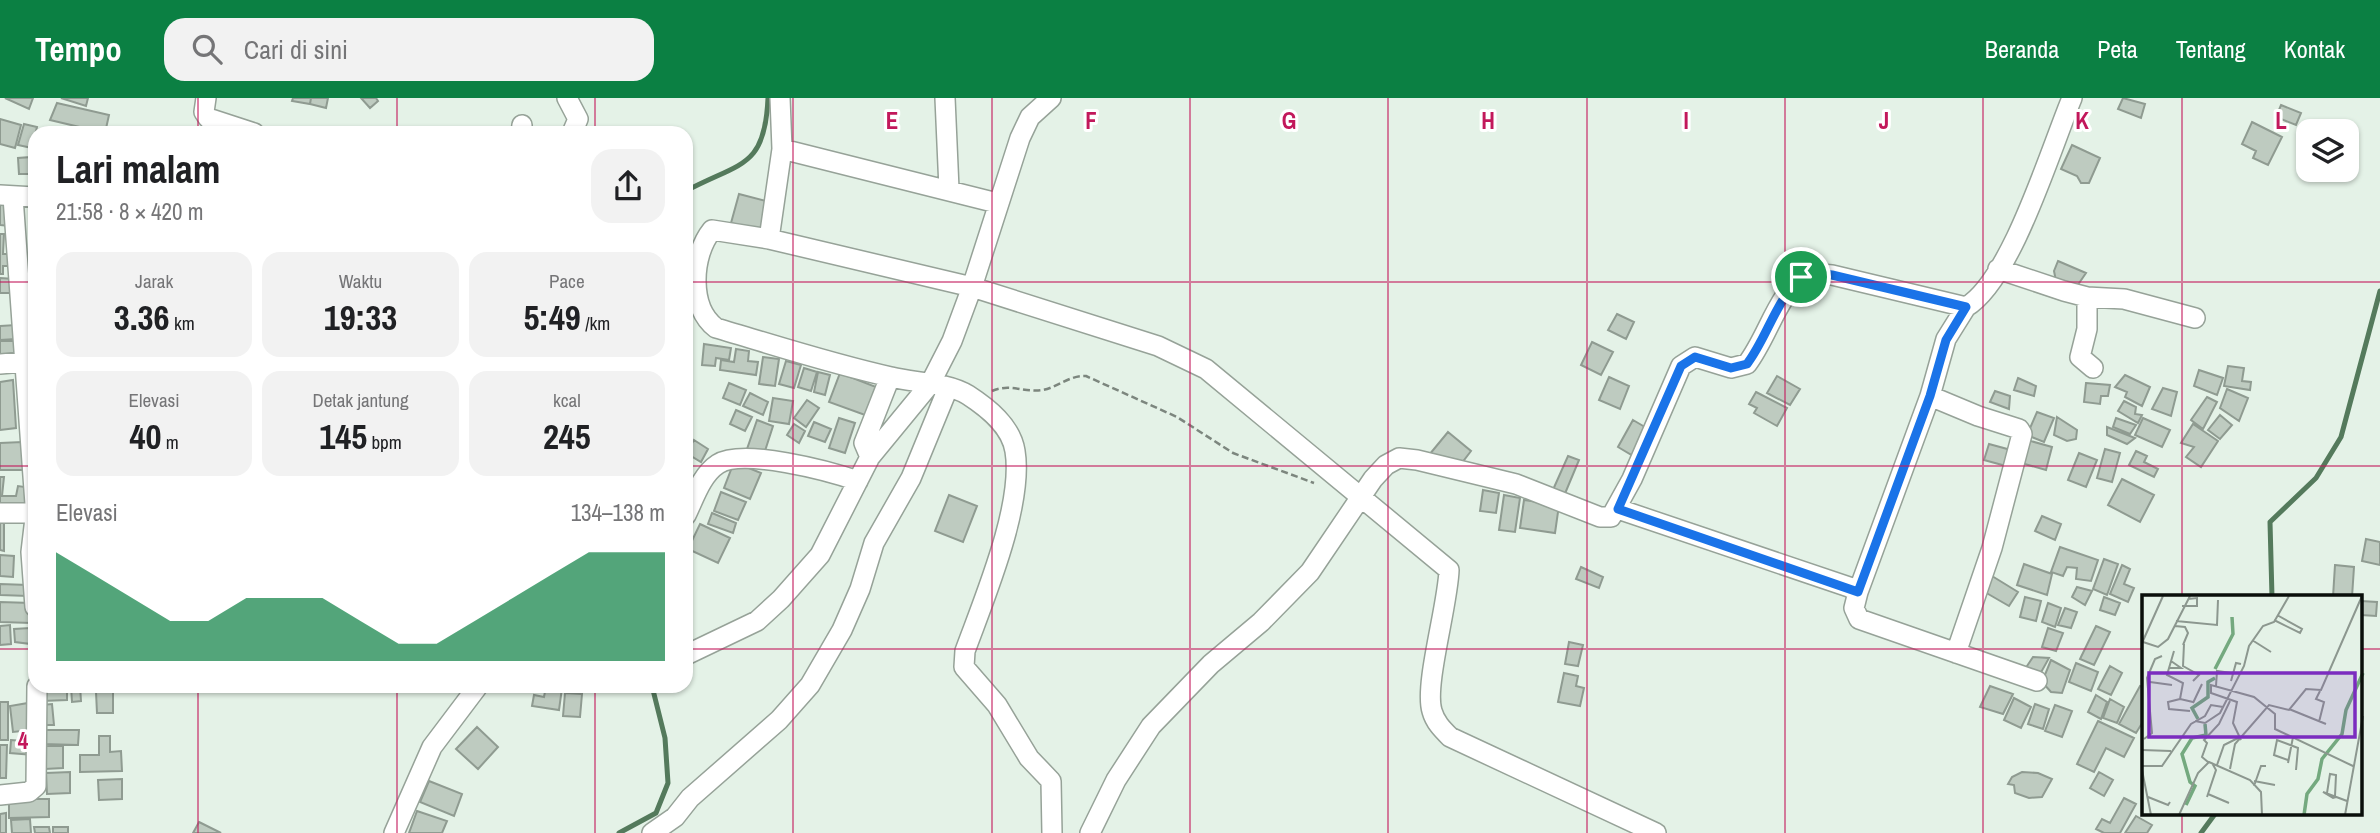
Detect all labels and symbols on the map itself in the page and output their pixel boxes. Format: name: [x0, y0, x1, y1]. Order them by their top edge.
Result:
text: E: [886, 105, 898, 136]
text: F: [1085, 105, 1097, 136]
text: G: [1282, 105, 1296, 136]
text: H: [1481, 105, 1495, 136]
text: I: [1683, 105, 1689, 136]
text: J: [1879, 105, 1889, 136]
text: K: [2075, 105, 2089, 136]
text: L: [2275, 105, 2287, 136]
pin: [1771, 247, 1831, 307]
inset map: [2142, 595, 2362, 816]
text: 4: [18, 725, 29, 756]

